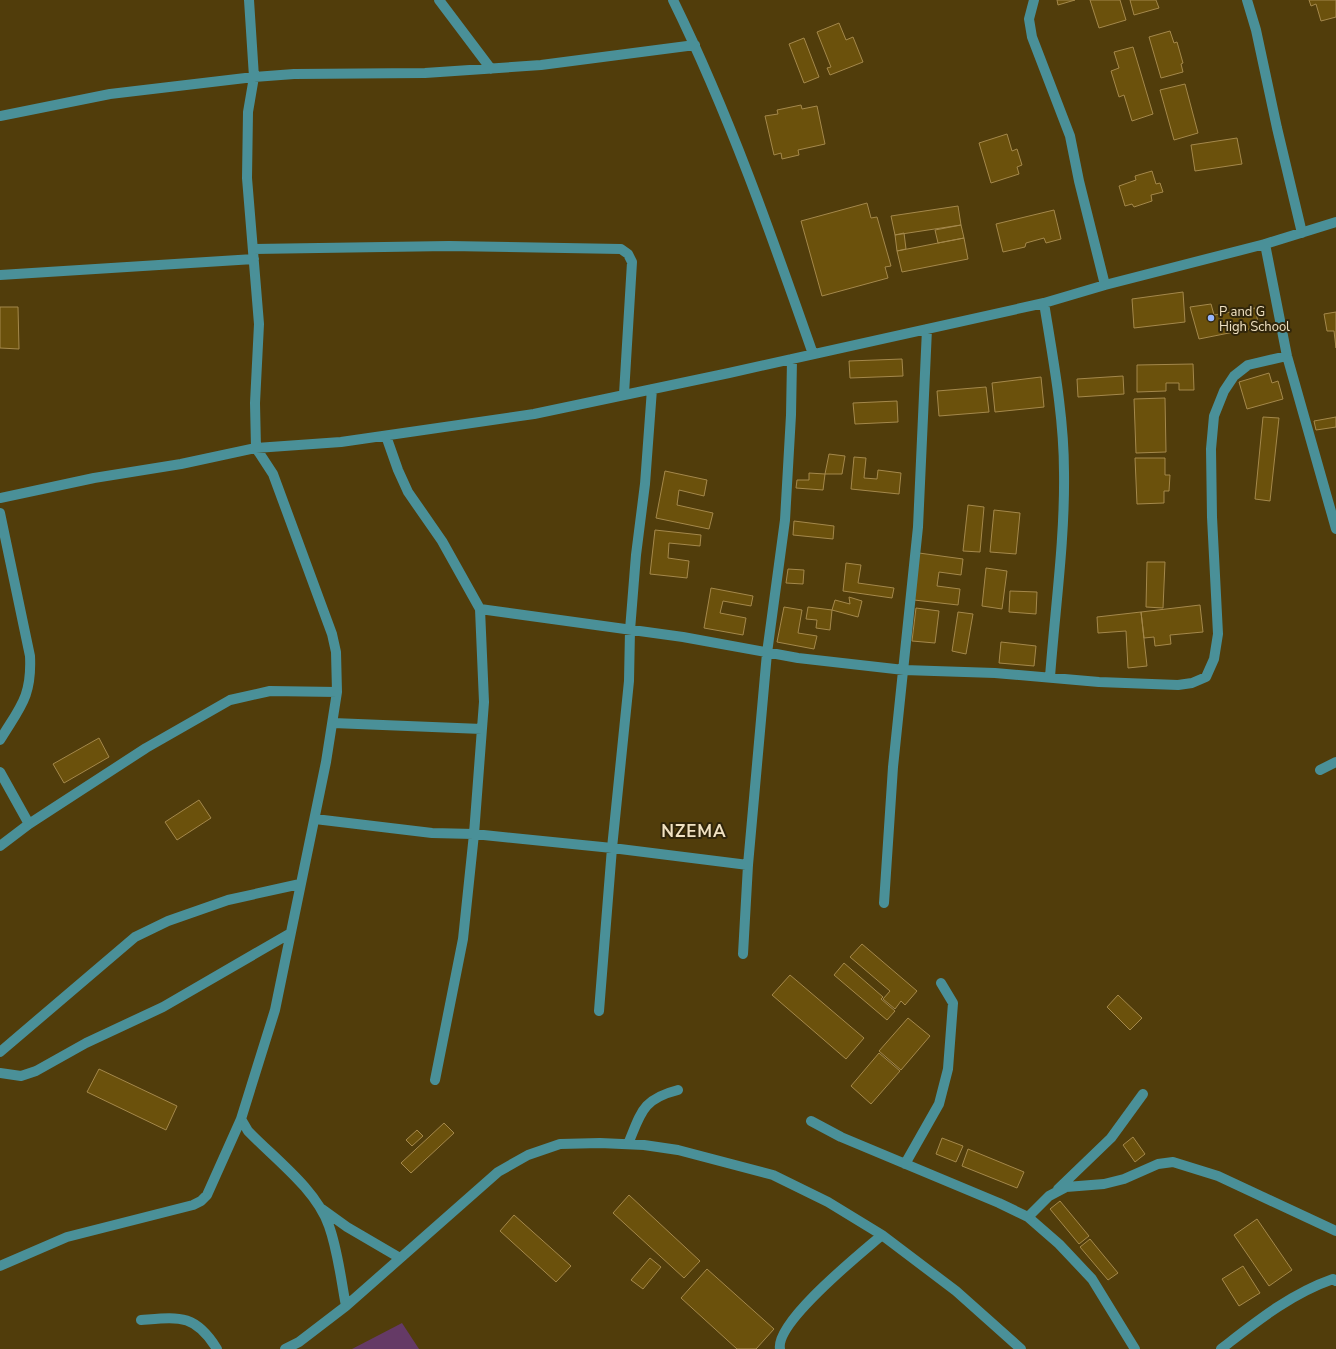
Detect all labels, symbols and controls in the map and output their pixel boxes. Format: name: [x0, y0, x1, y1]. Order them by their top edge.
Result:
place label: P and G High School: [1219, 303, 1290, 336]
marker: P and G High School: [1206, 313, 1216, 323]
district label: NZEMA: [661, 820, 727, 843]

